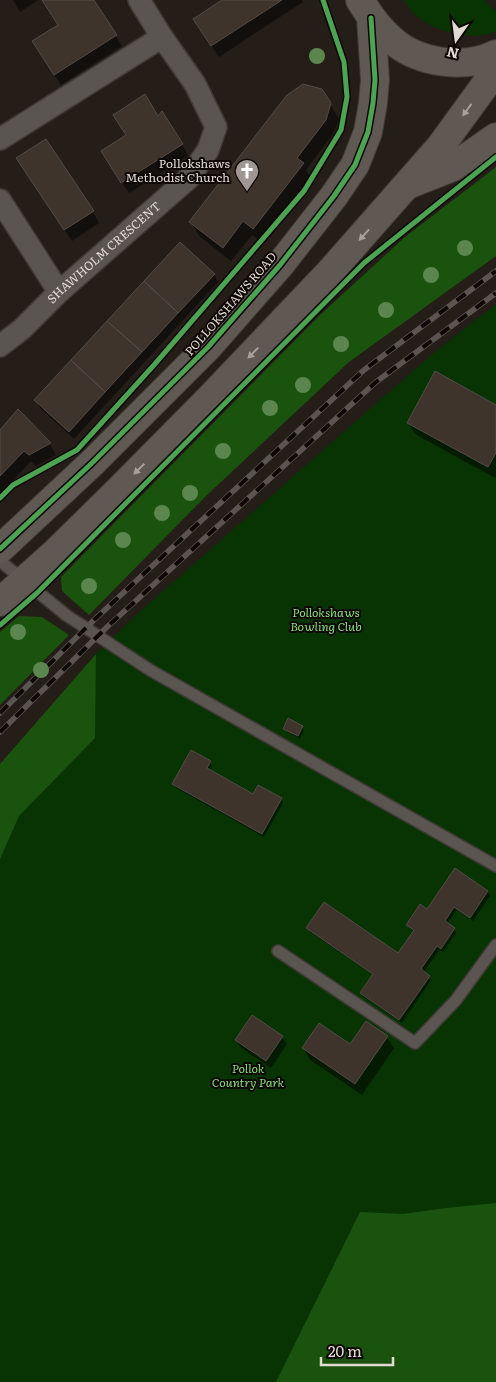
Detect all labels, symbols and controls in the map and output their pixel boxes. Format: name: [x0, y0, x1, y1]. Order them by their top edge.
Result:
north arrow: [431, 15, 481, 65]
text: N: [444, 42, 461, 65]
one-way arrow: [462, 103, 472, 117]
place label: Pollokshaws Methodist Church: [126, 154, 231, 186]
church icon: Pollokshaws Methodist Church: [234, 158, 260, 192]
street label: SHAWHOLM CRESCENT: [43, 197, 164, 307]
one-way arrow: [358, 228, 370, 240]
street label: POLLOKSHAWS ROAD: [180, 248, 280, 359]
one-way arrow: [247, 347, 259, 359]
one-way arrow: [133, 463, 145, 475]
park label: Pollokshaws Bowling Club: [290, 603, 362, 635]
park label: Pollok Country Park: [212, 1059, 285, 1091]
scale bar: [321, 1334, 394, 1366]
text: 20 m: [328, 1339, 362, 1362]

